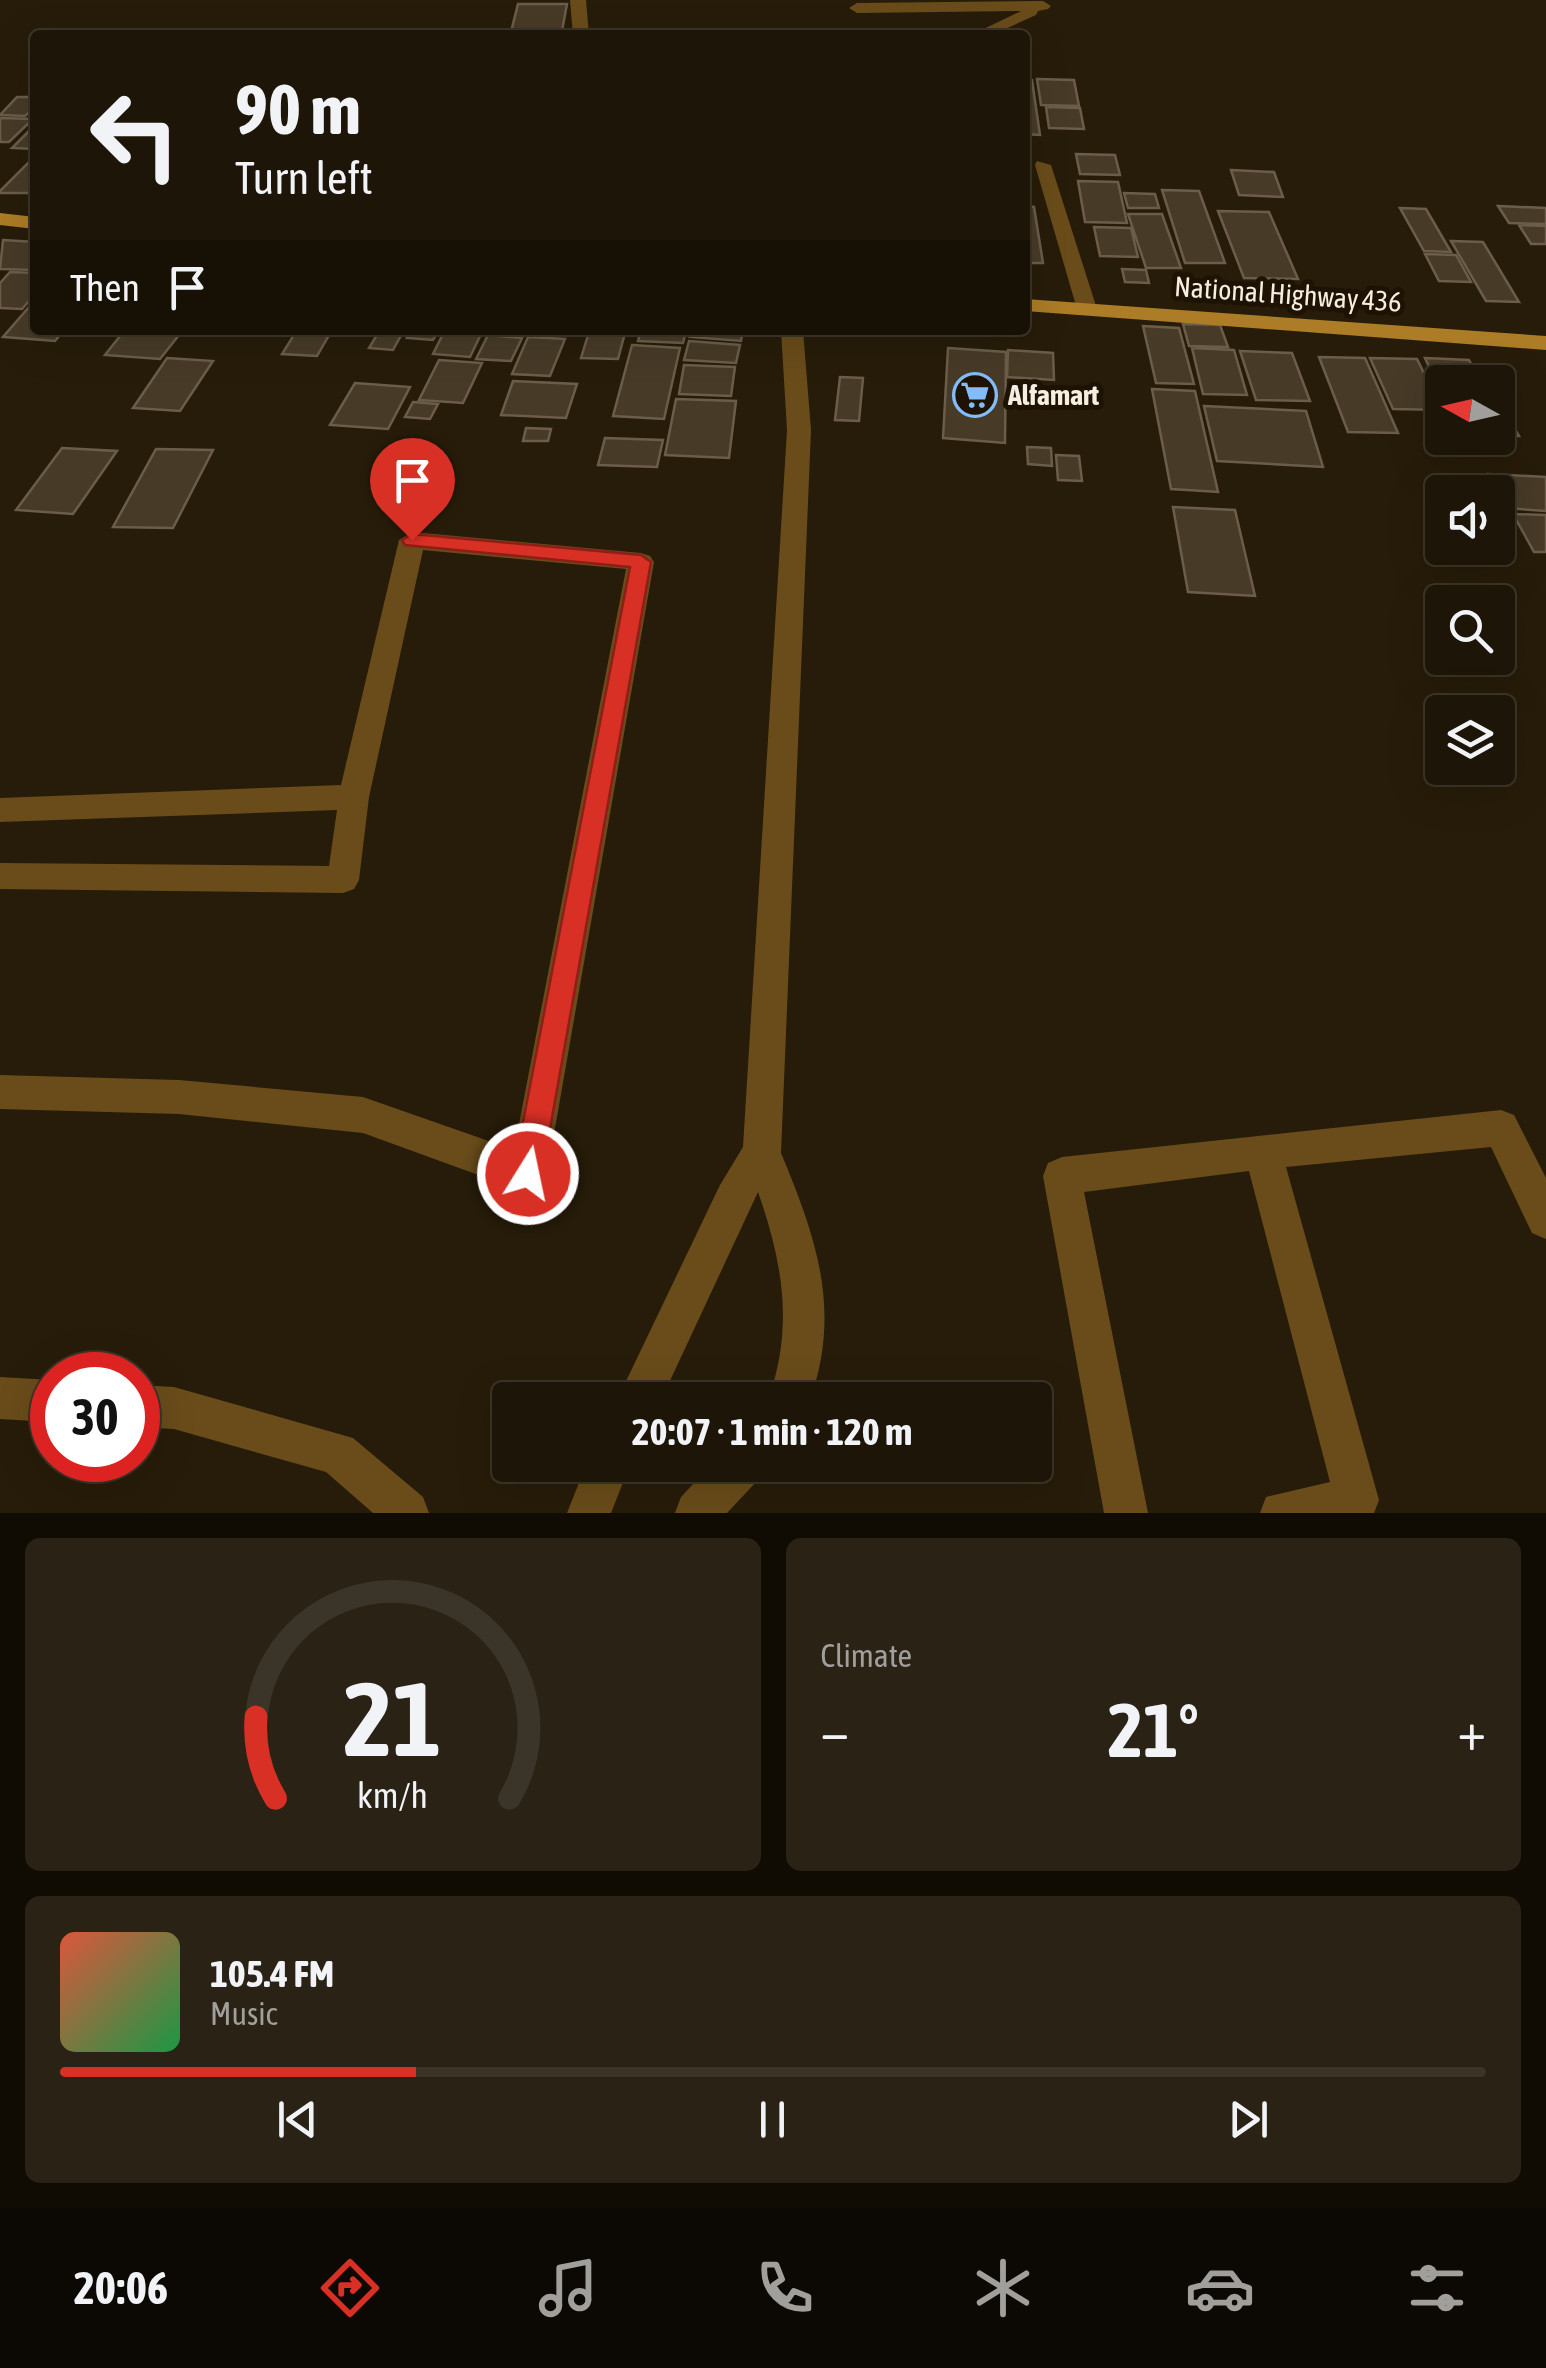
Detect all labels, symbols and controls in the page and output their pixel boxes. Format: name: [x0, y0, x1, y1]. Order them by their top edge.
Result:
text: 90 m: [235, 69, 361, 149]
icon: left: [70, 70, 200, 200]
text: Turn left: [235, 152, 373, 204]
icon: arrive: [160, 260, 215, 315]
text: Then: [70, 266, 140, 309]
street label: National Highway 436: [1173, 270, 1403, 318]
north arrow: [1425, 365, 1515, 455]
map controls: [1425, 365, 1515, 785]
supermarket icon: Alfamart: [952, 372, 998, 418]
place label: Alfamart: [1007, 379, 1099, 411]
pin: [370, 438, 455, 541]
icon: arrive: [385, 453, 440, 508]
button: sound: [1425, 475, 1515, 565]
button: search: [1425, 585, 1515, 675]
button: layers: [1425, 695, 1515, 785]
position arrow: [476, 1122, 580, 1226]
speed limit sign: 30: [30, 1352, 160, 1482]
text: 20:07 · 1 min · 120 m: [632, 1410, 912, 1453]
text: Climate: [821, 1637, 912, 1674]
text: 21: [344, 1659, 442, 1778]
text: 21°: [1108, 1687, 1199, 1773]
text: −: [821, 1699, 849, 1762]
text: +: [1457, 1699, 1486, 1762]
text: km/h: [357, 1775, 428, 1816]
text: 105.4 FM: [210, 1952, 334, 1995]
text: Music: [210, 1995, 277, 2032]
icon: previous: [270, 2092, 325, 2147]
icon: pause: [745, 2092, 800, 2147]
icon: next: [1221, 2092, 1276, 2147]
icon: directions: [315, 2253, 385, 2323]
icon: music: [533, 2253, 603, 2323]
icon: phone: [750, 2253, 820, 2323]
icon: climate: [968, 2253, 1038, 2323]
icon: car: [1185, 2253, 1255, 2323]
icon: filters: [1402, 2253, 1472, 2323]
text: 20:06: [74, 2262, 168, 2314]

